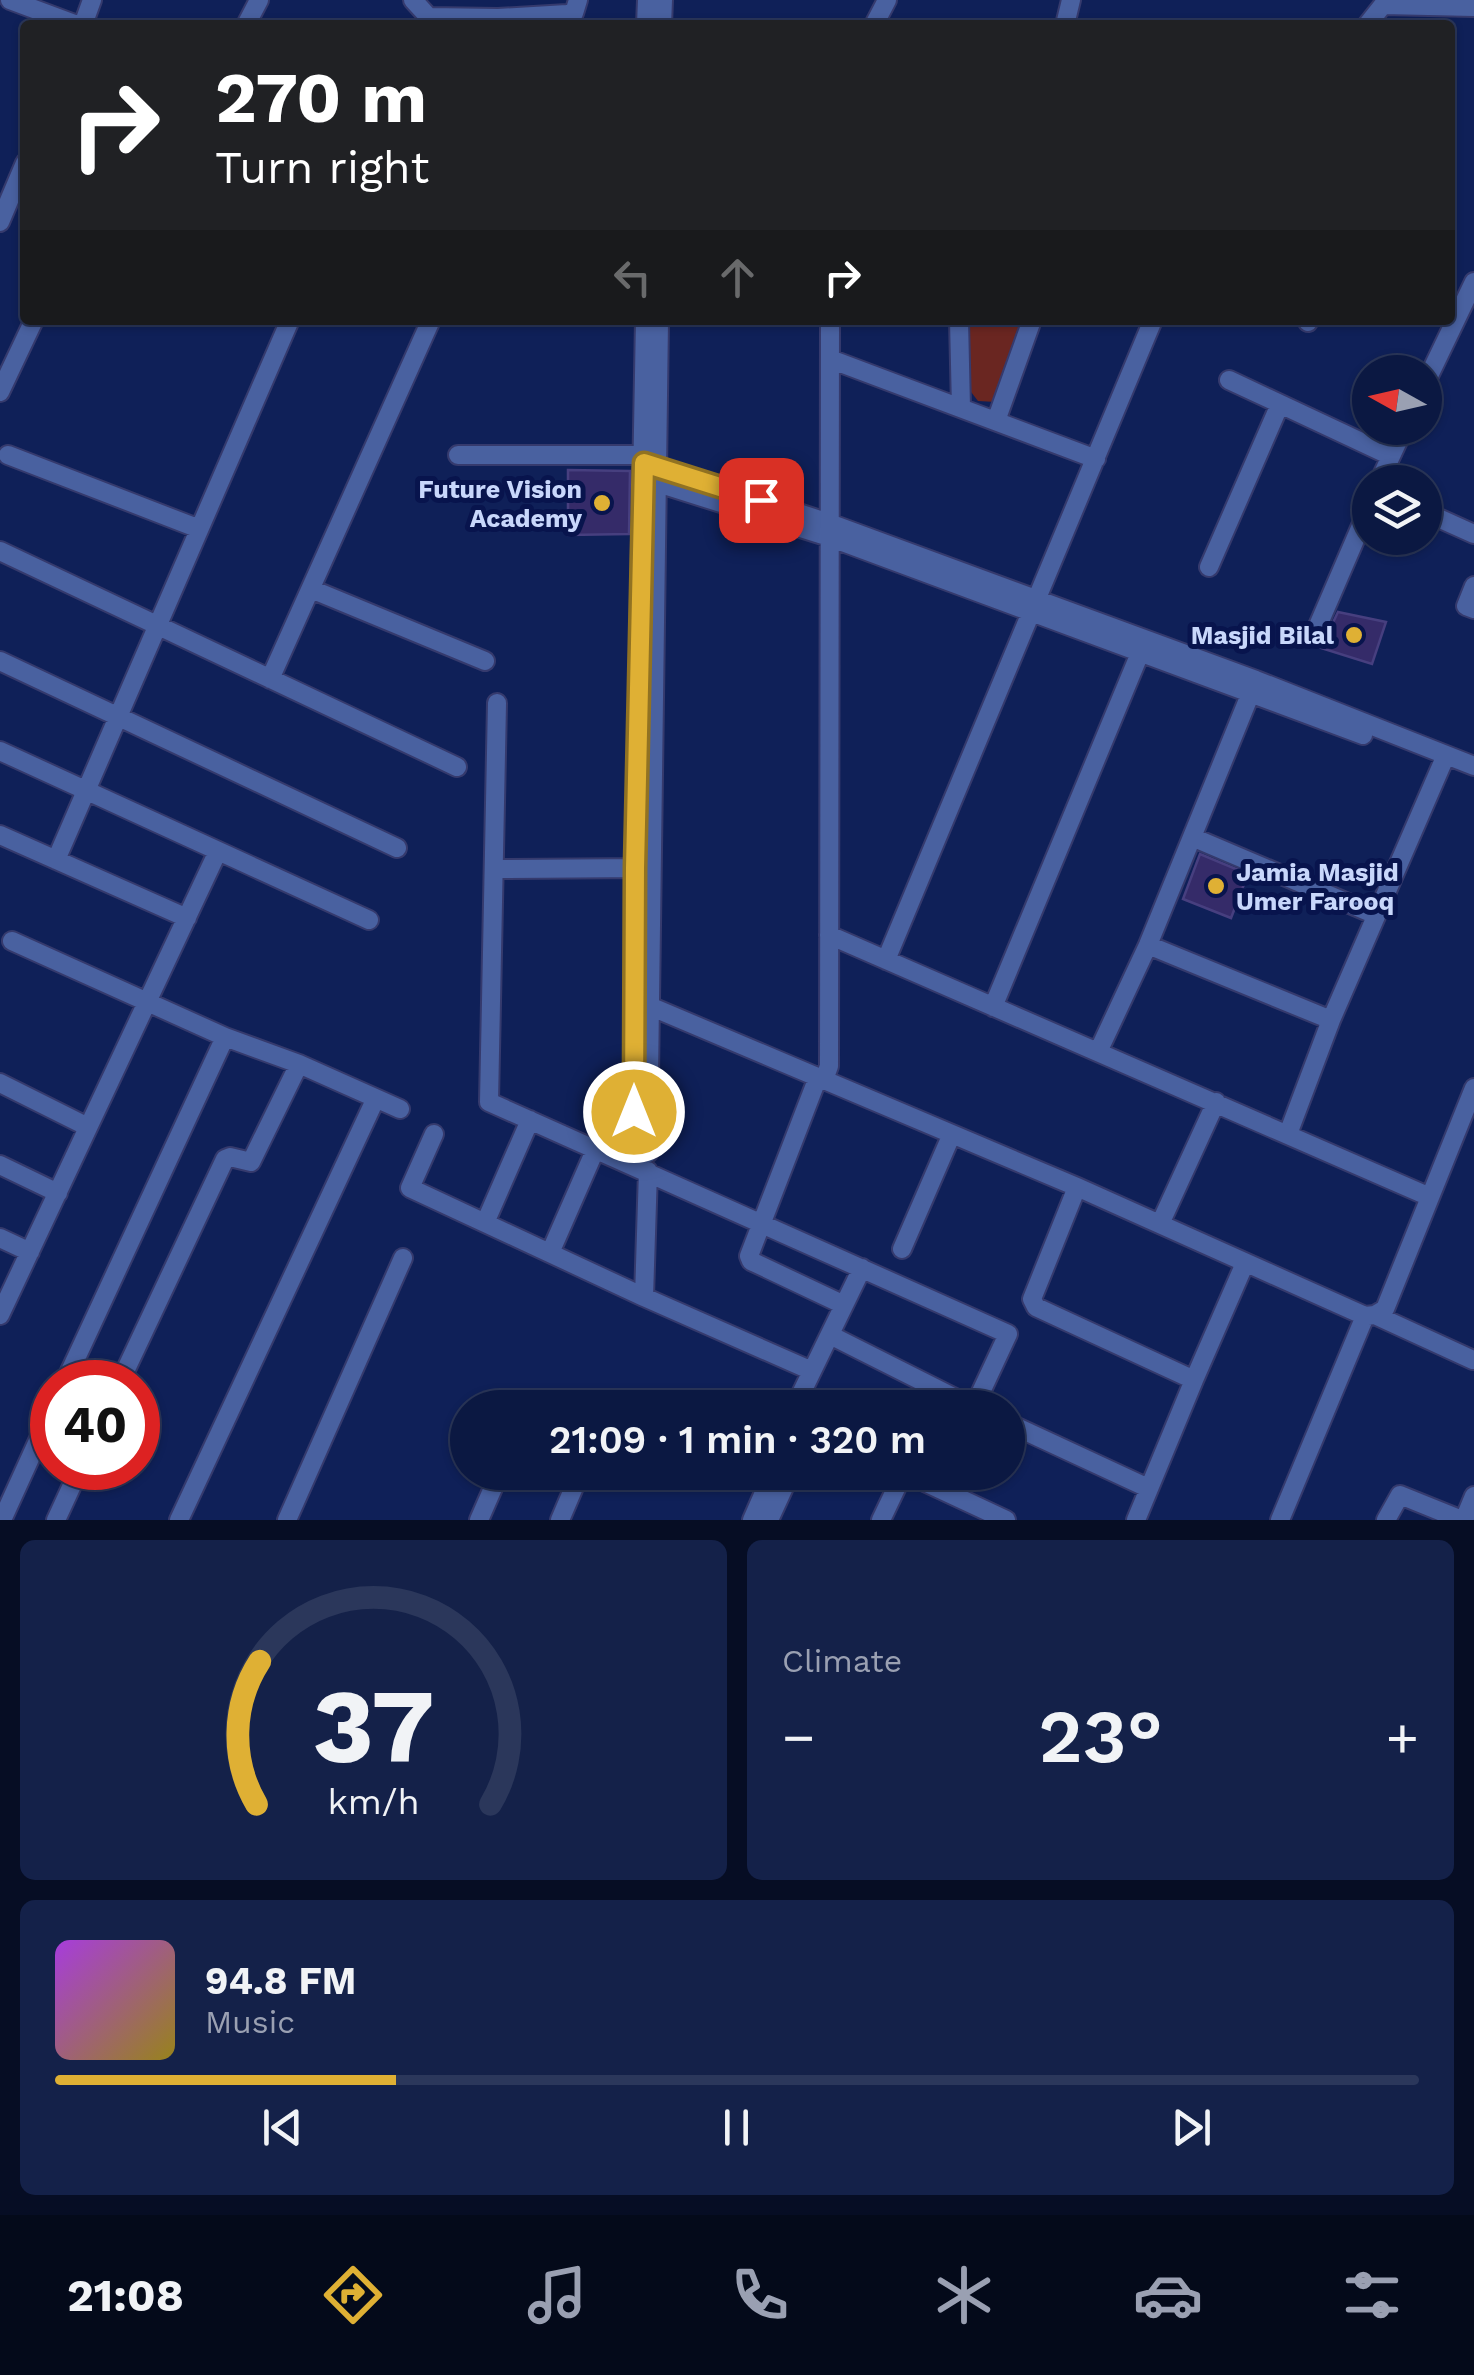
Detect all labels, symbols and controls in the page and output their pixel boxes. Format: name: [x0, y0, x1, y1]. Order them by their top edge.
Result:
text: 270 m: [215, 57, 427, 139]
icon: right: [50, 60, 180, 190]
text: Turn right: [215, 141, 429, 194]
icon: left: [605, 250, 660, 305]
icon: ahead: [710, 250, 765, 305]
icon: right: [815, 250, 870, 305]
north arrow: [1352, 355, 1442, 445]
map controls: [1352, 355, 1442, 555]
pin: [719, 458, 804, 543]
button: layers: [1352, 465, 1442, 555]
icon: arrive: [734, 473, 789, 528]
place label: Future Vision Academy: [418, 475, 583, 533]
marker: Future Vision Academy: [591, 492, 613, 514]
place label: Masjid Bilal: [1191, 621, 1335, 650]
marker: Masjid Bilal: [1343, 624, 1365, 646]
place label: Jamia Masjid Umer Farooq: [1236, 858, 1399, 916]
marker: Jamia Masjid Umer Farooq: [1205, 875, 1227, 897]
position arrow: [582, 1060, 686, 1164]
speed limit sign: 40: [30, 1360, 160, 1490]
text: 21:09 · 1 min · 320 m: [549, 1418, 926, 1462]
text: Climate: [782, 1642, 902, 1680]
text: 37: [313, 1665, 435, 1787]
text: 23°: [1038, 1692, 1163, 1780]
text: −: [782, 1705, 815, 1769]
text: +: [1386, 1705, 1419, 1769]
text: km/h: [327, 1781, 420, 1823]
text: 94.8 FM: [205, 1959, 356, 2003]
text: Music: [205, 2003, 295, 2041]
icon: previous: [255, 2100, 310, 2155]
icon: pause: [709, 2100, 764, 2155]
icon: next: [1164, 2100, 1219, 2155]
icon: directions: [318, 2260, 388, 2330]
icon: music: [522, 2260, 592, 2330]
icon: phone: [725, 2260, 795, 2330]
icon: climate: [929, 2260, 999, 2330]
icon: car: [1133, 2260, 1203, 2330]
icon: filters: [1337, 2260, 1407, 2330]
text: 21:08: [67, 2269, 184, 2322]

